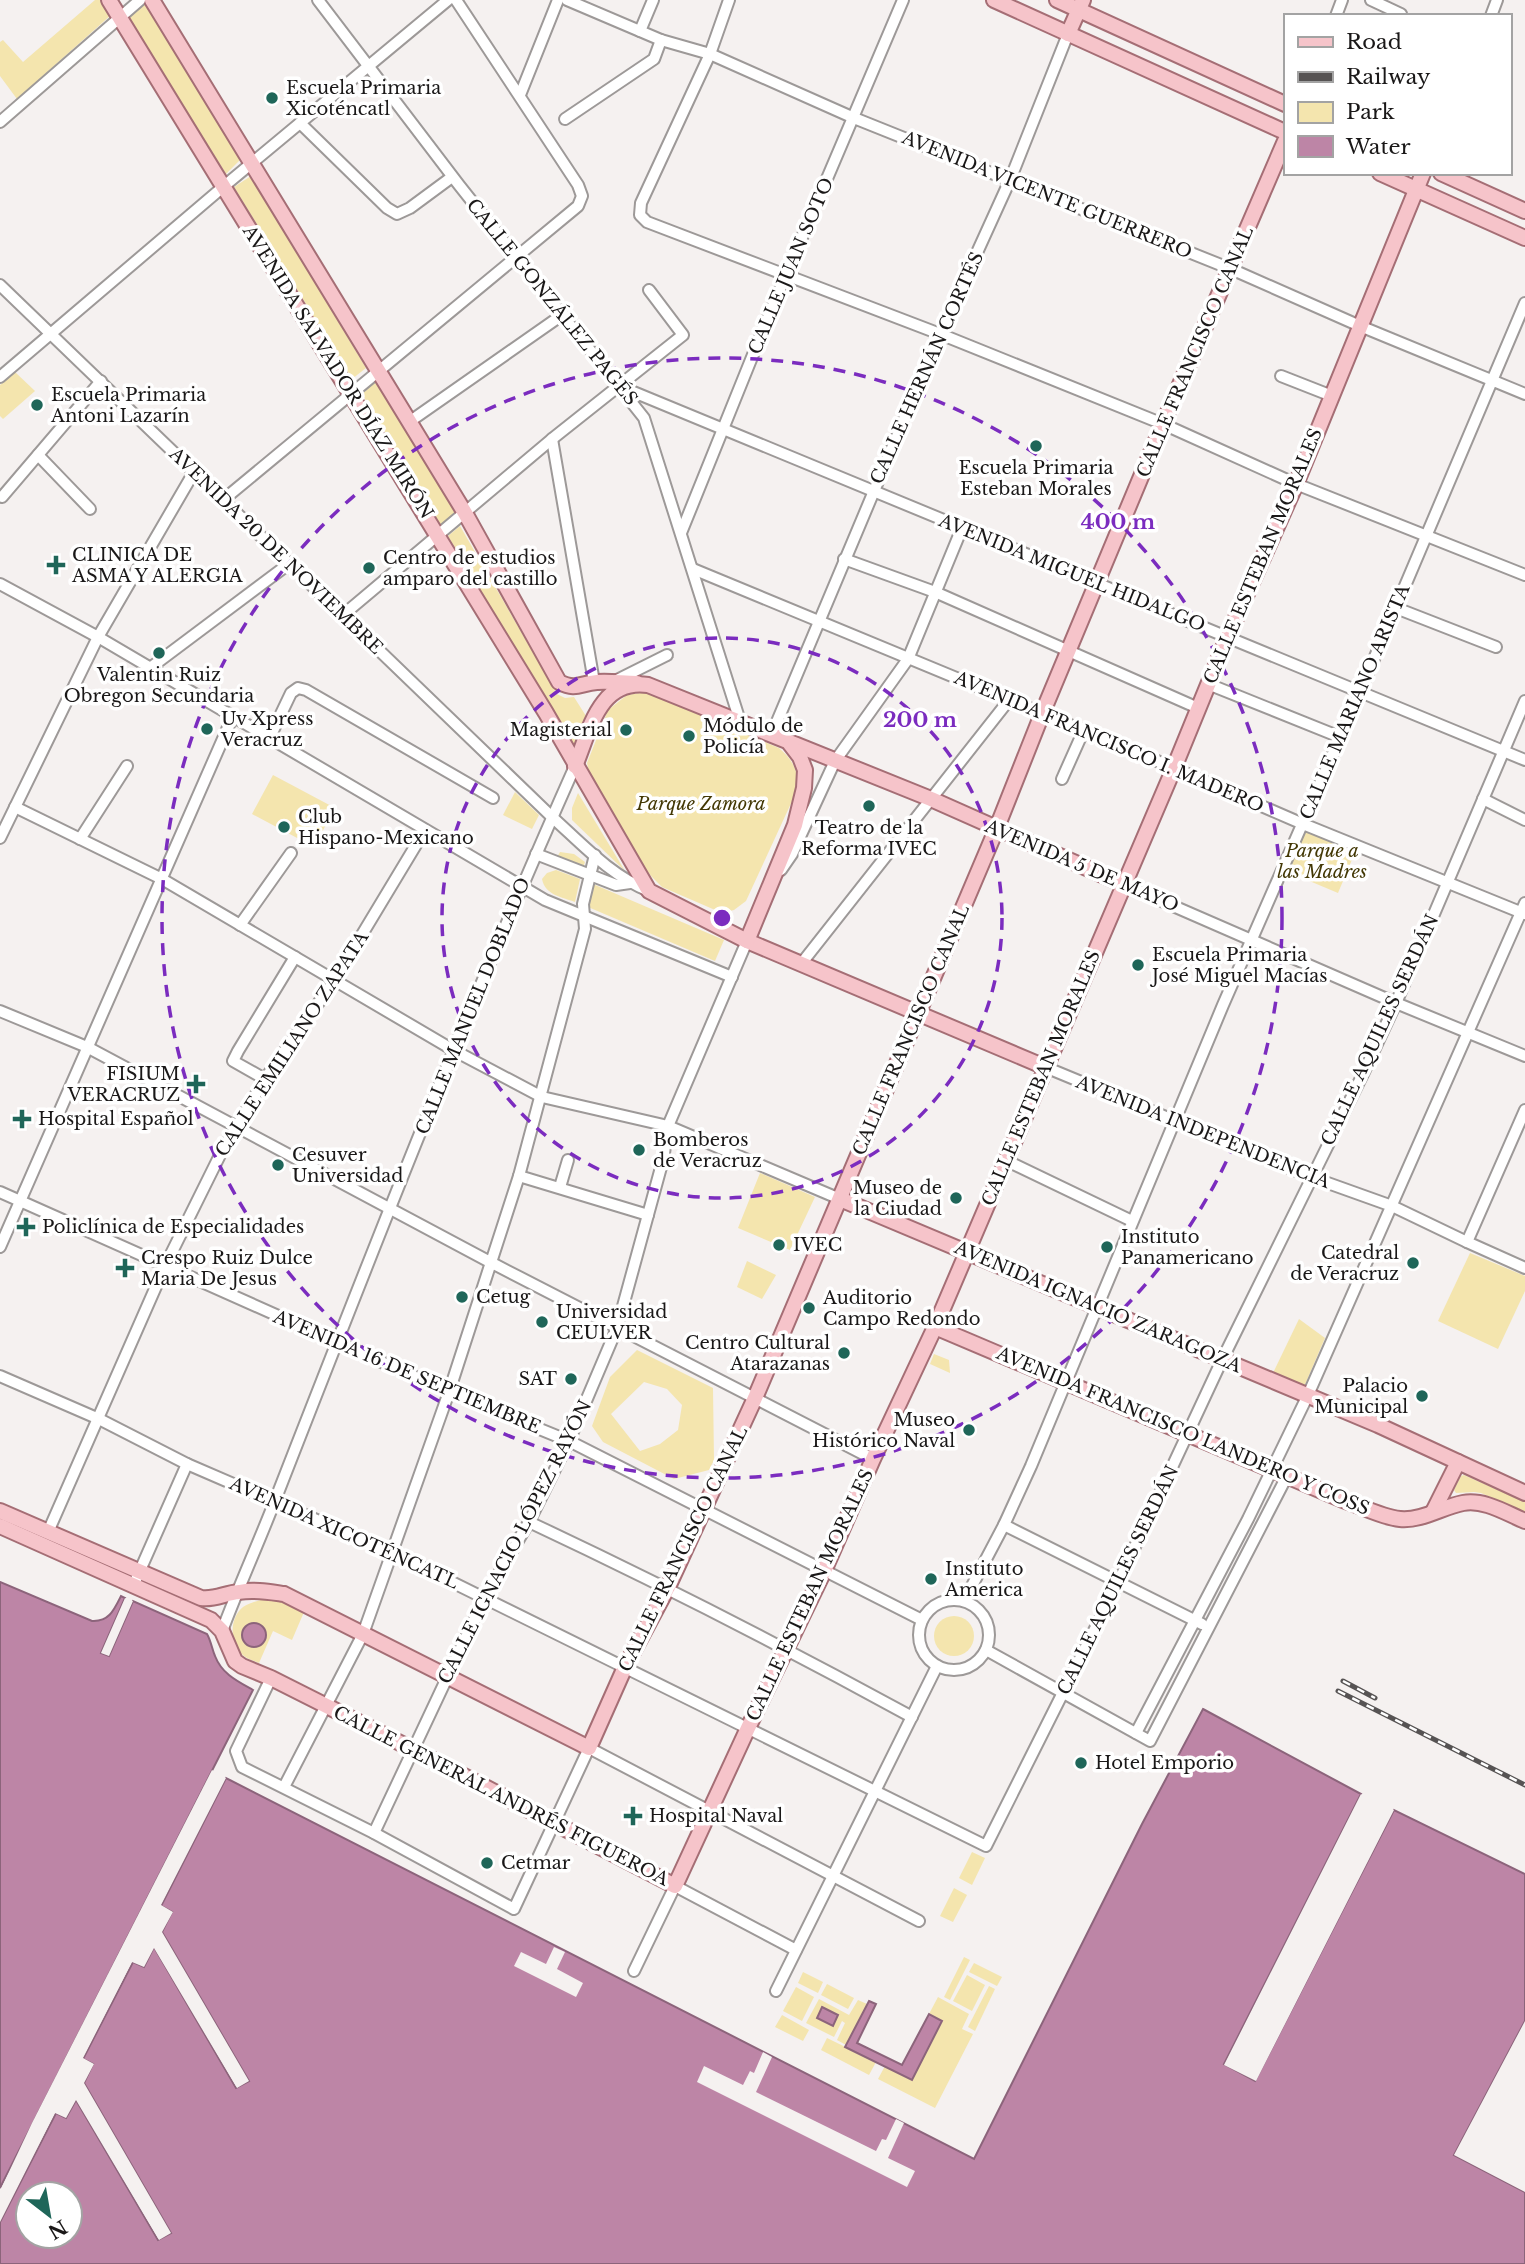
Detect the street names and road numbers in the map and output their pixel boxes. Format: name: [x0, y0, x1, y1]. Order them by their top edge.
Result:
street label: AVENIDA VICENTE GUERRERO: [898, 126, 1195, 263]
street label: CALLE JUAN SOTO: [744, 174, 838, 358]
street label: CALLE GONZÁLEZ PAGÉS: [462, 194, 643, 410]
street label: AVENIDA SALVADOR DÍAZ MIRÓN: [238, 220, 439, 523]
street label: CALLE FRANCISCO CANAL: [1132, 223, 1258, 481]
street label: CALLE HERNÁN CORTÉS: [865, 248, 988, 488]
street label: CALLE ESTEBAN MORALES: [1199, 425, 1327, 687]
street label: AVENIDA 20 DE NOVIEMBRE: [164, 442, 387, 659]
street label: AVENIDA MIGUEL HIDALGO: [935, 509, 1208, 637]
street label: CALLE MARIANO ARISTA: [1295, 580, 1415, 823]
street label: AVENIDA FRANCISCO I. MADERO: [950, 666, 1267, 817]
street label: AVENIDA 5 DE MAYO: [981, 815, 1182, 917]
street label: CALLE MANUEL DOBLADO: [411, 874, 535, 1138]
street label: CALLE FRANCISCO CANAL: [848, 901, 974, 1159]
street label: CALLE AQUILES SERDÁN: [1316, 910, 1443, 1149]
street label: CALLE EMILIANO ZAPATA: [211, 926, 374, 1161]
street label: CALLE ESTEBAN MORALES: [977, 947, 1105, 1209]
street label: AVENIDA INDEPENDENCIA: [1072, 1071, 1334, 1194]
street label: AVENIDA IGNACIO ZARAGOZA: [950, 1236, 1246, 1378]
street label: AVENIDA 16 DE SEPTIEMBRE: [269, 1305, 544, 1438]
street label: AVENIDA FRANCISCO LANDERO Y COSS: [992, 1342, 1373, 1520]
street label: CALLE IGNACIO LÓPEZ RAYÓN: [433, 1396, 596, 1688]
street label: CALLE FRANCISCO CANAL: [614, 1423, 752, 1675]
street label: CALLE AQUILES SERDÁN: [1052, 1461, 1183, 1698]
street label: CALLE ESTEBAN MORALES: [742, 1465, 878, 1725]
street label: AVENIDA XICOTÉNCATL: [225, 1471, 462, 1594]
street label: CALLE GENERAL ANDRÉS FIGUEROA: [330, 1701, 674, 1891]

